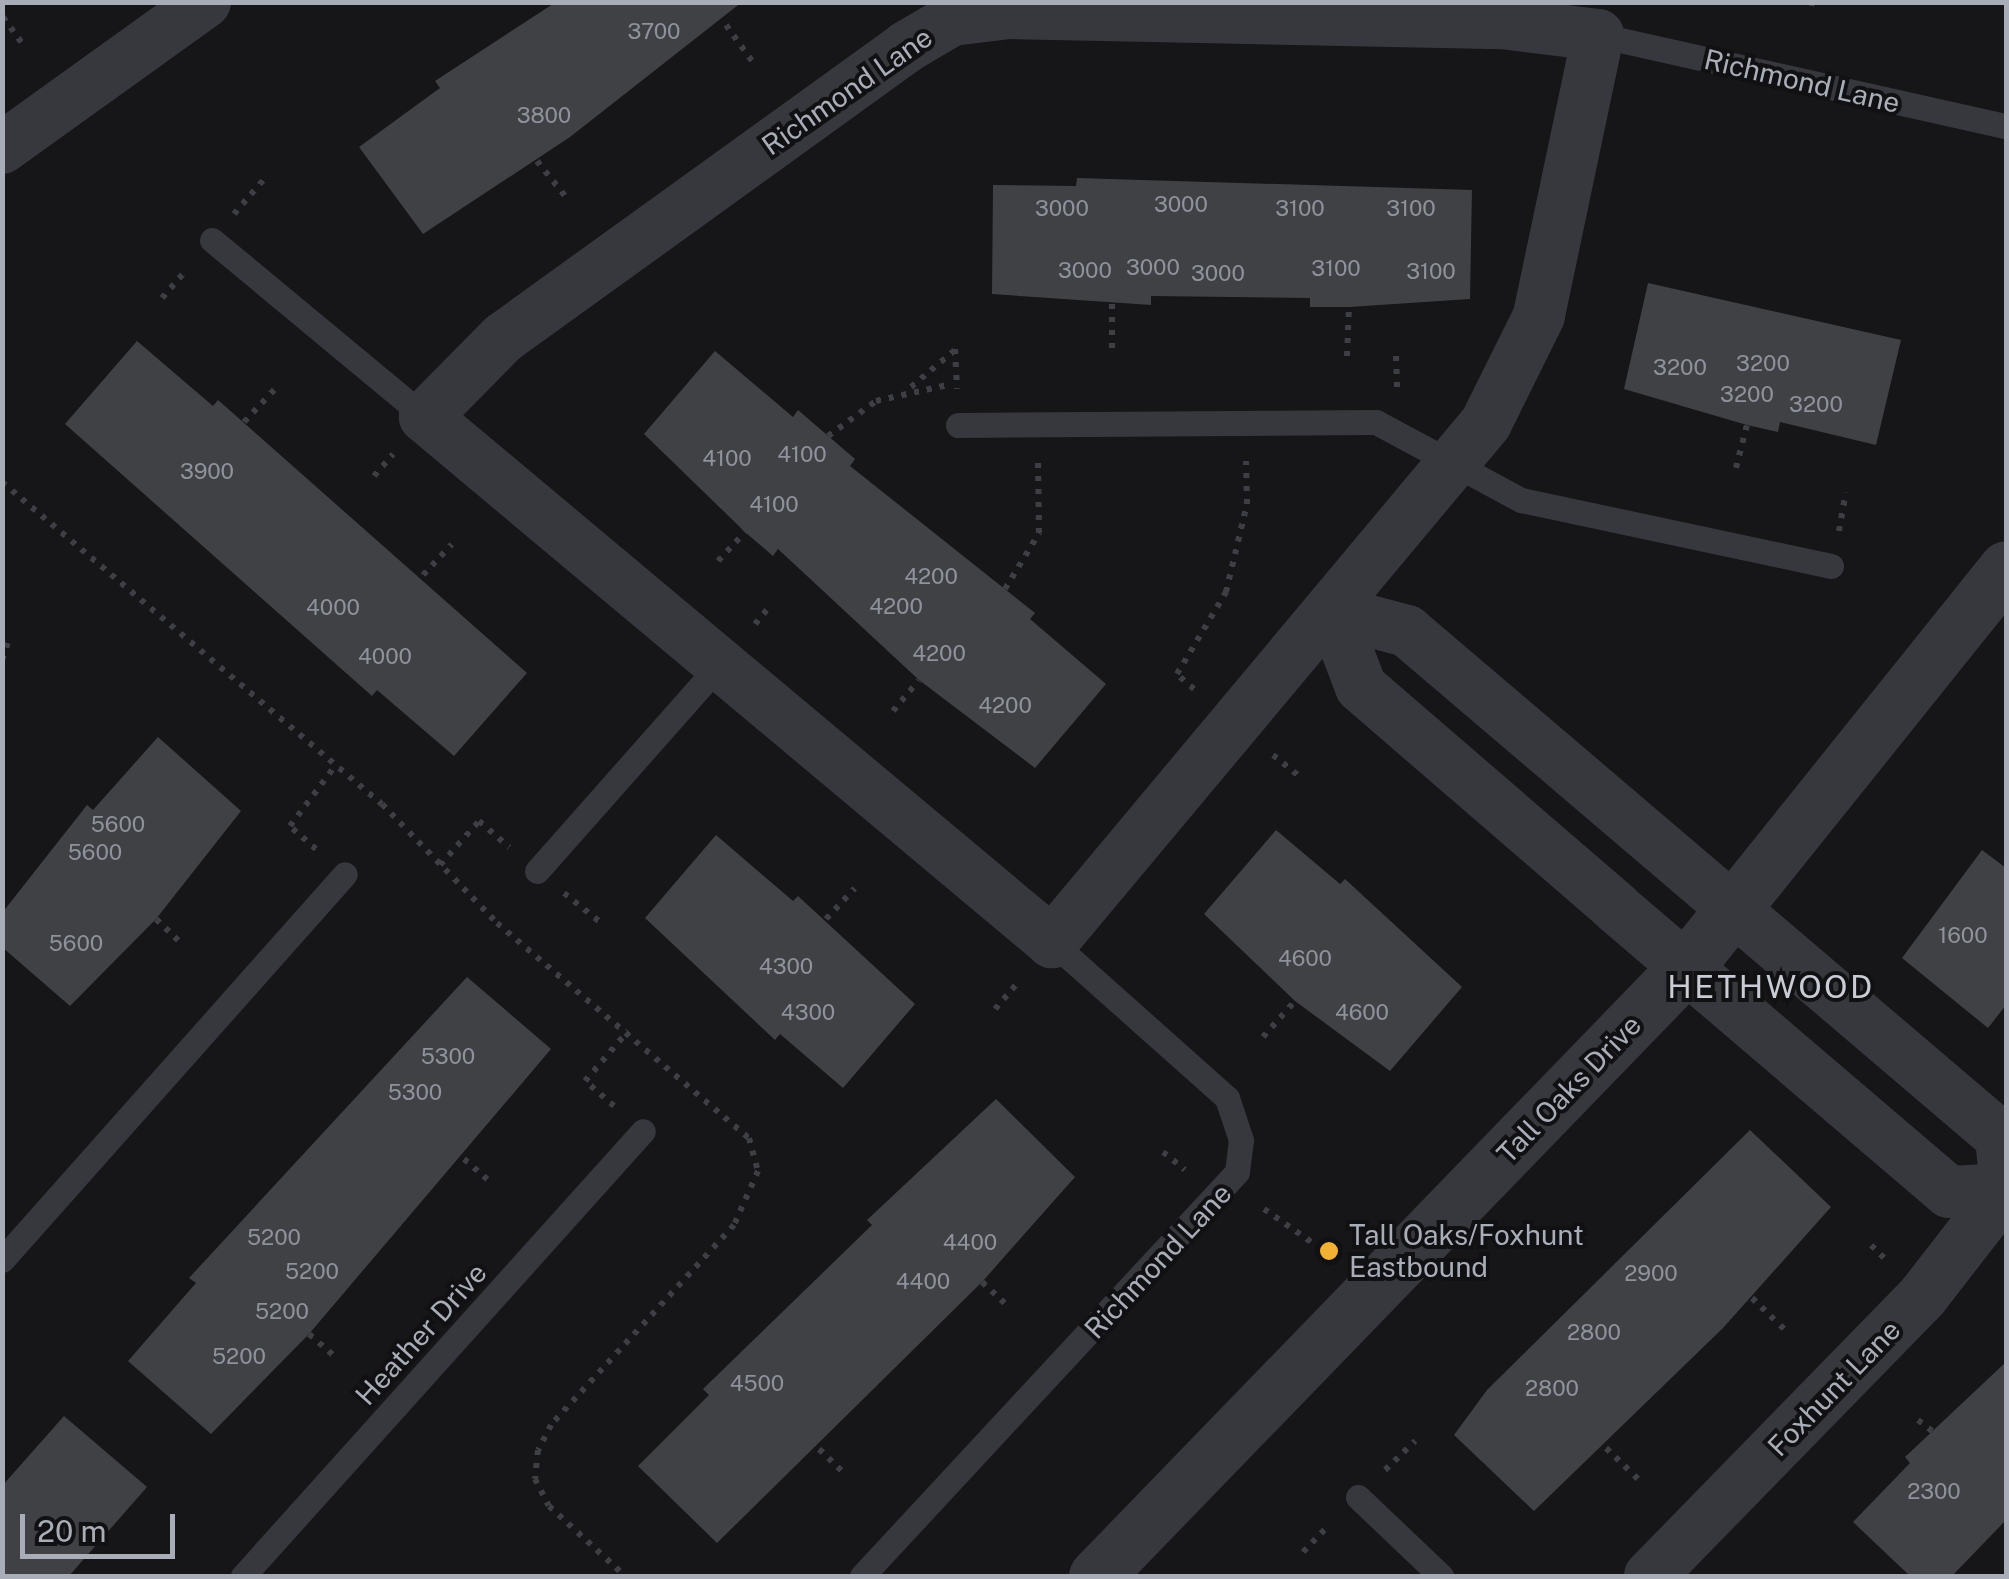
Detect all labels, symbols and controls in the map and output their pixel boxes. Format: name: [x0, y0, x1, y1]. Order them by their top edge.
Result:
house number: 3700: [627, 19, 681, 45]
street label: Richmond Lane: [756, 20, 938, 162]
street label: Richmond Lane: [1701, 42, 1903, 120]
house number: 3800: [517, 103, 571, 129]
house number: 3000: [1154, 192, 1208, 218]
house number: 3000: [1035, 196, 1089, 222]
house number: 3100: [1275, 196, 1325, 222]
house number: 3100: [1386, 196, 1436, 222]
house number: 3000: [1126, 255, 1180, 281]
house number: 3100: [1311, 256, 1361, 282]
house number: 3000: [1058, 258, 1112, 284]
house number: 3100: [1406, 259, 1456, 285]
house number: 3000: [1191, 261, 1245, 287]
house number: 3200: [1736, 351, 1790, 377]
house number: 3200: [1653, 355, 1707, 381]
house number: 3200: [1720, 382, 1774, 408]
house number: 3200: [1789, 392, 1843, 418]
house number: 4100: [777, 442, 827, 468]
house number: 4100: [702, 446, 752, 472]
house number: 3900: [180, 459, 234, 485]
house number: 4100: [749, 492, 799, 518]
house number: 4200: [904, 564, 958, 590]
house number: 4200: [869, 594, 923, 620]
house number: 4000: [306, 595, 360, 621]
house number: 4200: [912, 641, 966, 667]
house number: 4000: [358, 644, 412, 670]
house number: 4200: [978, 693, 1032, 719]
house number: 5600: [91, 812, 145, 838]
house number: 5600: [68, 840, 122, 866]
house number: 1600: [1938, 923, 1988, 949]
house number: 5600: [49, 931, 103, 957]
house number: 4600: [1278, 946, 1332, 972]
house number: 4300: [759, 954, 813, 980]
district label: HETHWOOD: [1667, 968, 1875, 1006]
house number: 4300: [781, 1000, 835, 1026]
house number: 4600: [1335, 1000, 1389, 1026]
street label: Tall Oaks Drive: [1490, 1008, 1648, 1170]
house number: 5300: [421, 1044, 475, 1070]
house number: 5300: [388, 1080, 442, 1106]
street label: Richmond Lane: [1078, 1176, 1238, 1346]
place label: Tall Oaks/Foxhunt Eastbound: [1349, 1218, 1584, 1284]
house number: 5200: [247, 1225, 301, 1251]
house number: 4400: [943, 1230, 997, 1256]
marker: Tall Oaks/Foxhunt Eastbound: [1318, 1240, 1340, 1262]
street label: Heather Drive: [348, 1256, 494, 1412]
house number: 5200: [285, 1259, 339, 1285]
house number: 2900: [1624, 1261, 1678, 1287]
house number: 4400: [896, 1269, 950, 1295]
house number: 5200: [255, 1299, 309, 1325]
street label: Foxhunt Lane: [1761, 1313, 1907, 1463]
house number: 2800: [1567, 1320, 1621, 1346]
house number: 5200: [212, 1344, 266, 1370]
house number: 4500: [730, 1371, 784, 1397]
house number: 2800: [1525, 1376, 1579, 1402]
house number: 2300: [1907, 1479, 1961, 1505]
scale bar: [25, 1494, 180, 1556]
text: 20 m: [37, 1513, 106, 1549]

